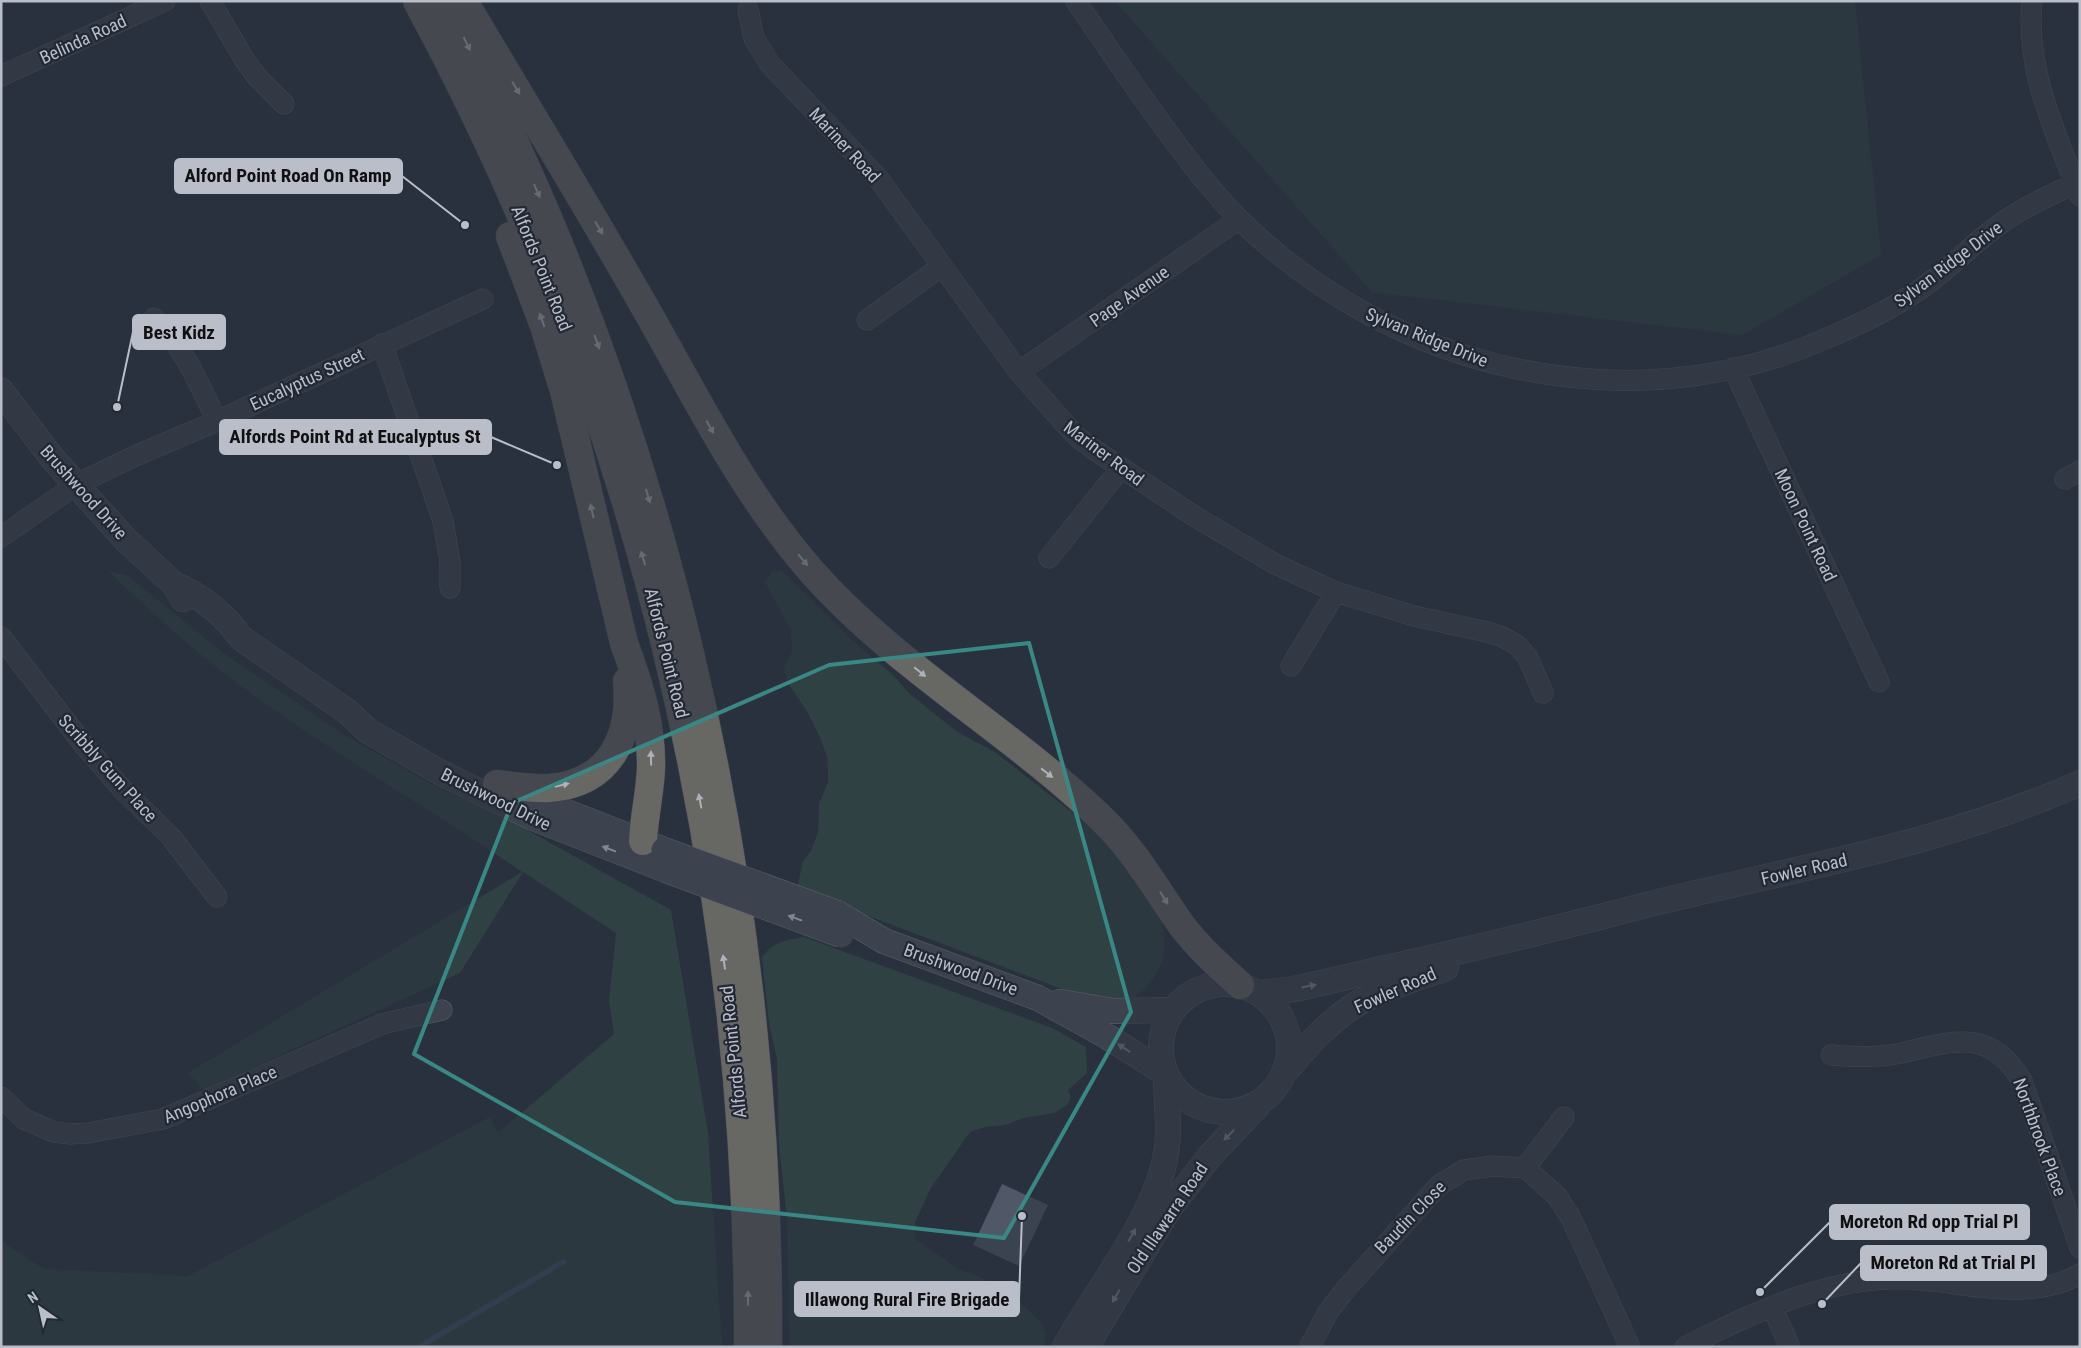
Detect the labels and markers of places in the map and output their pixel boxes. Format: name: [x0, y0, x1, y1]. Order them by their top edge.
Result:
callout: Alford Point Road On Ramp: [175, 159, 402, 193]
callout: Best Kidz: [133, 315, 225, 349]
callout: Alfords Point Rd at Eucalyptus St: [220, 420, 491, 454]
callout: Moreton Rd opp Trial Pl: [1830, 1205, 2029, 1239]
callout: Moreton Rd at Trial Pl: [1861, 1246, 2046, 1280]
callout: Illawong Rural Fire Brigade: [795, 1282, 1019, 1316]

